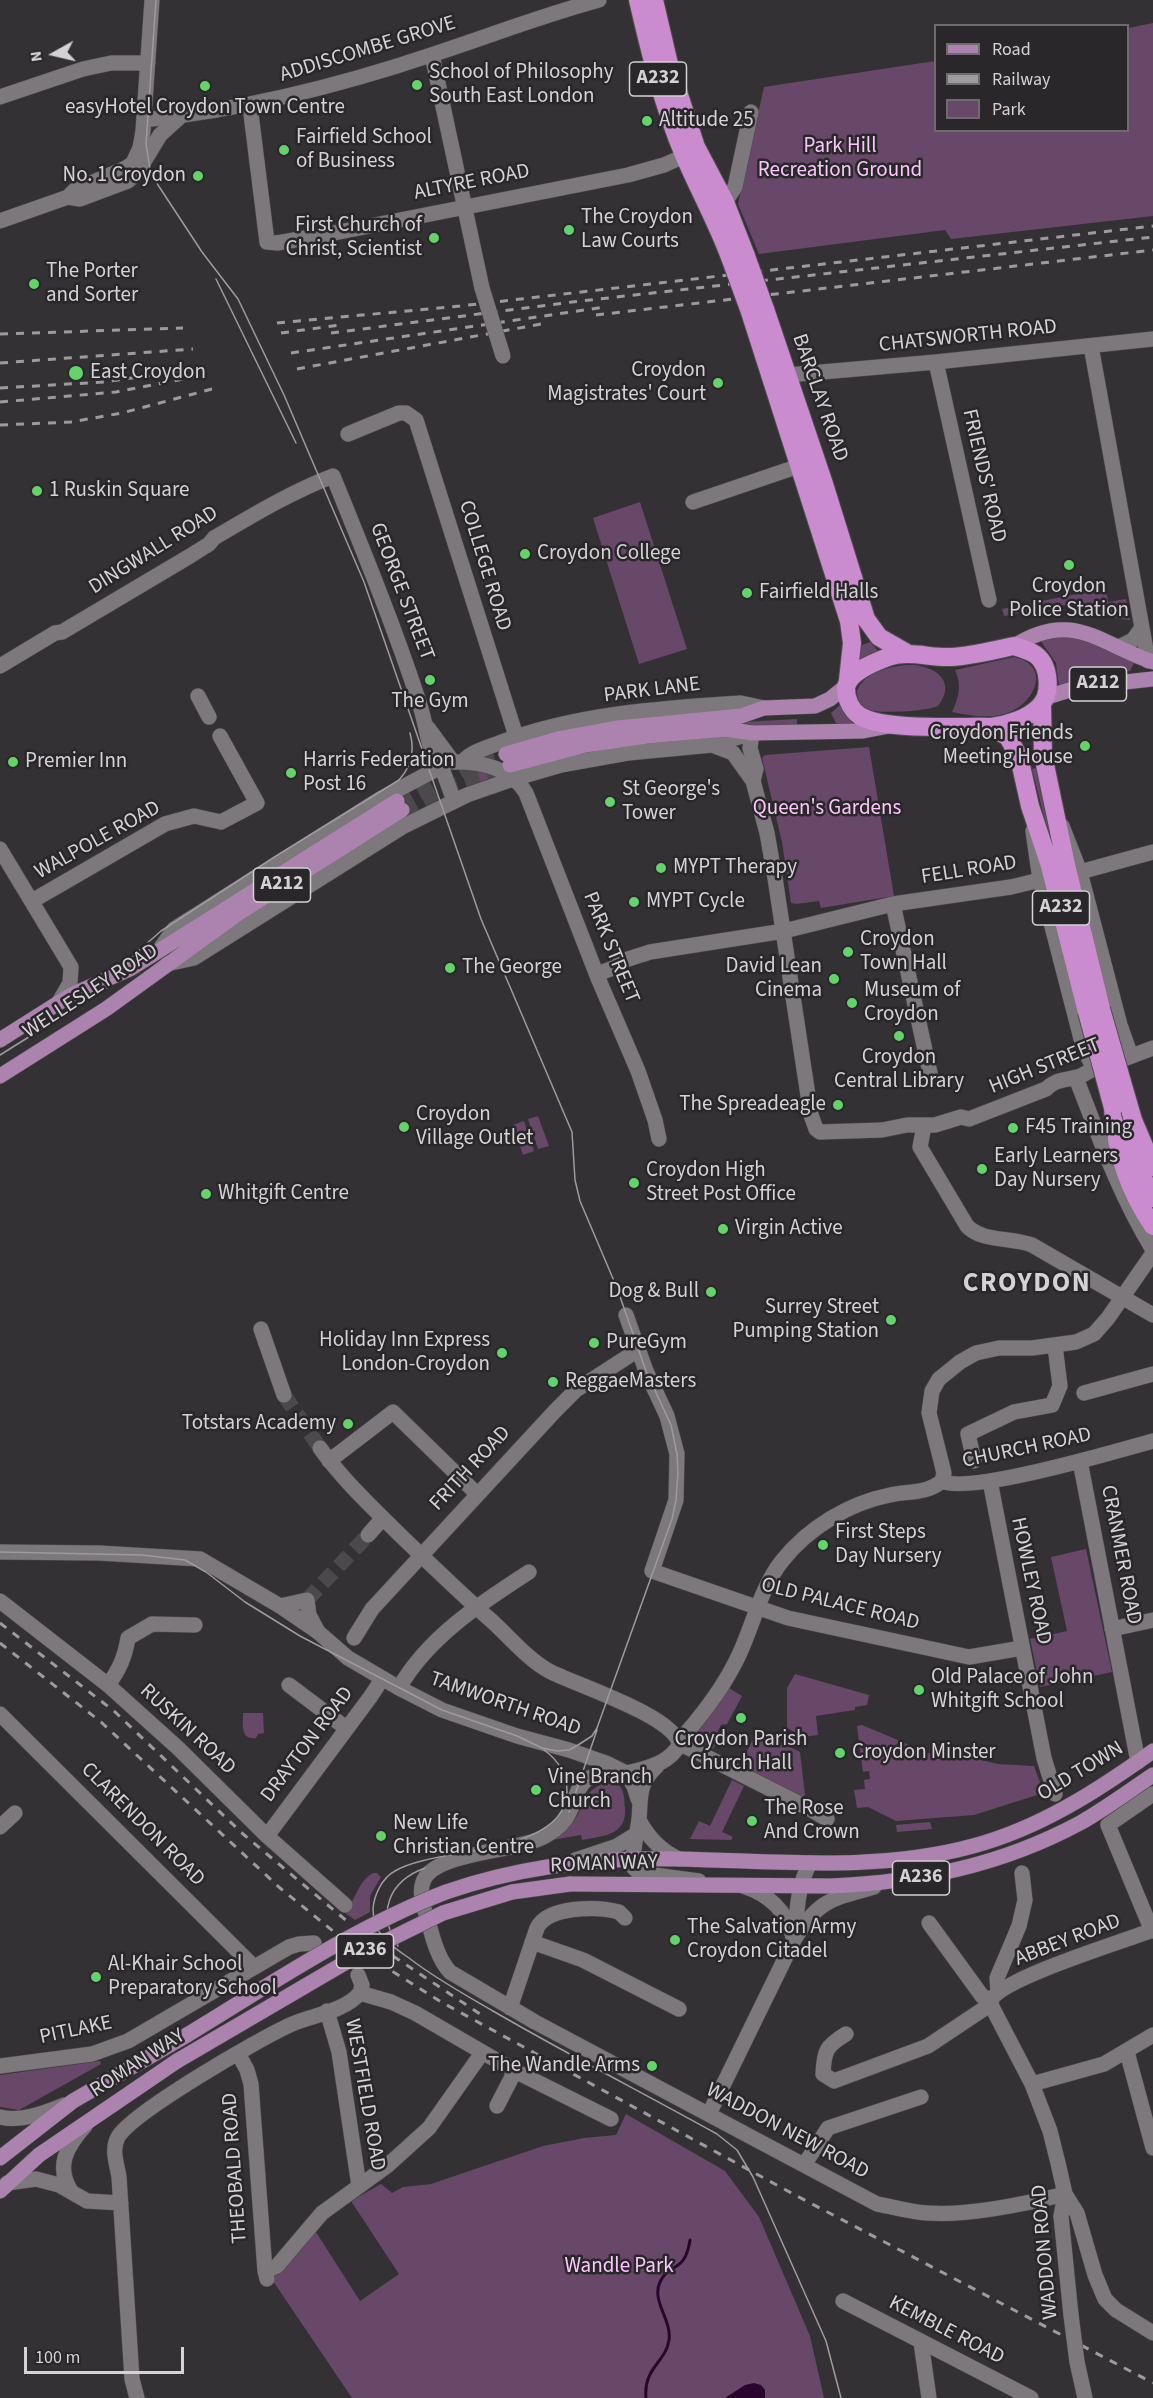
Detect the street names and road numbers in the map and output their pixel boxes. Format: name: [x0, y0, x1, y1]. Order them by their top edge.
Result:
street label: ADDISCOMBE GROVE: [277, 11, 459, 89]
road number: A232: [630, 62, 686, 96]
street label: ALTYRE ROAD: [412, 159, 532, 207]
street label: CHATSWORTH ROAD: [878, 315, 1058, 359]
street label: BARCLAY ROAD: [785, 331, 853, 465]
street label: FRIENDS' ROAD: [955, 407, 1011, 545]
street label: COLLEGE ROAD: [452, 498, 516, 634]
street label: DINGWALL ROAD: [85, 501, 223, 601]
street label: GEORGE STREET: [363, 520, 439, 664]
road number: A212: [1070, 667, 1126, 701]
street label: PARK LANE: [602, 673, 702, 709]
street label: WALPOLE ROAD: [31, 796, 165, 886]
street label: FELL ROAD: [920, 851, 1018, 891]
road number: A212: [254, 868, 310, 902]
street label: PARK STREET: [576, 889, 644, 1007]
road number: A232: [1032, 891, 1090, 925]
street label: WELLESLEY ROAD: [19, 939, 163, 1045]
street label: HIGH STREET: [986, 1033, 1104, 1101]
street label: FRITH ROAD: [425, 1421, 517, 1517]
street label: CHURCH ROAD: [960, 1423, 1094, 1475]
street label: CRANMER ROAD: [1094, 1483, 1146, 1627]
street label: HOWLEY ROAD: [1004, 1515, 1056, 1647]
street label: OLD PALACE ROAD: [758, 1573, 922, 1637]
street label: TAMWORTH ROAD: [426, 1667, 584, 1743]
street label: RUSKIN ROAD: [134, 1679, 240, 1781]
street label: DRAYTON ROAD: [256, 1682, 360, 1808]
street label: OLD TOWN: [1033, 1736, 1129, 1808]
street label: CLARENDON ROAD: [75, 1758, 209, 1892]
street label: ROMAN WAY: [550, 1851, 658, 1879]
road number: A236: [892, 1861, 950, 1895]
street label: ABBEY ROAD: [1012, 1909, 1124, 1973]
road number: A236: [336, 1934, 394, 1968]
street label: PITLAKE: [37, 2011, 115, 2051]
street label: WESTFIELD ROAD: [338, 2017, 390, 2173]
street label: ROMAN WAY: [86, 2024, 190, 2104]
street label: WADDON NEW ROAD: [701, 2078, 873, 2186]
street label: THEOBALD ROAD: [218, 2092, 254, 2244]
street label: WADDON ROAD: [1028, 2183, 1064, 2321]
street label: KEMBLE ROAD: [884, 2291, 1008, 2371]

